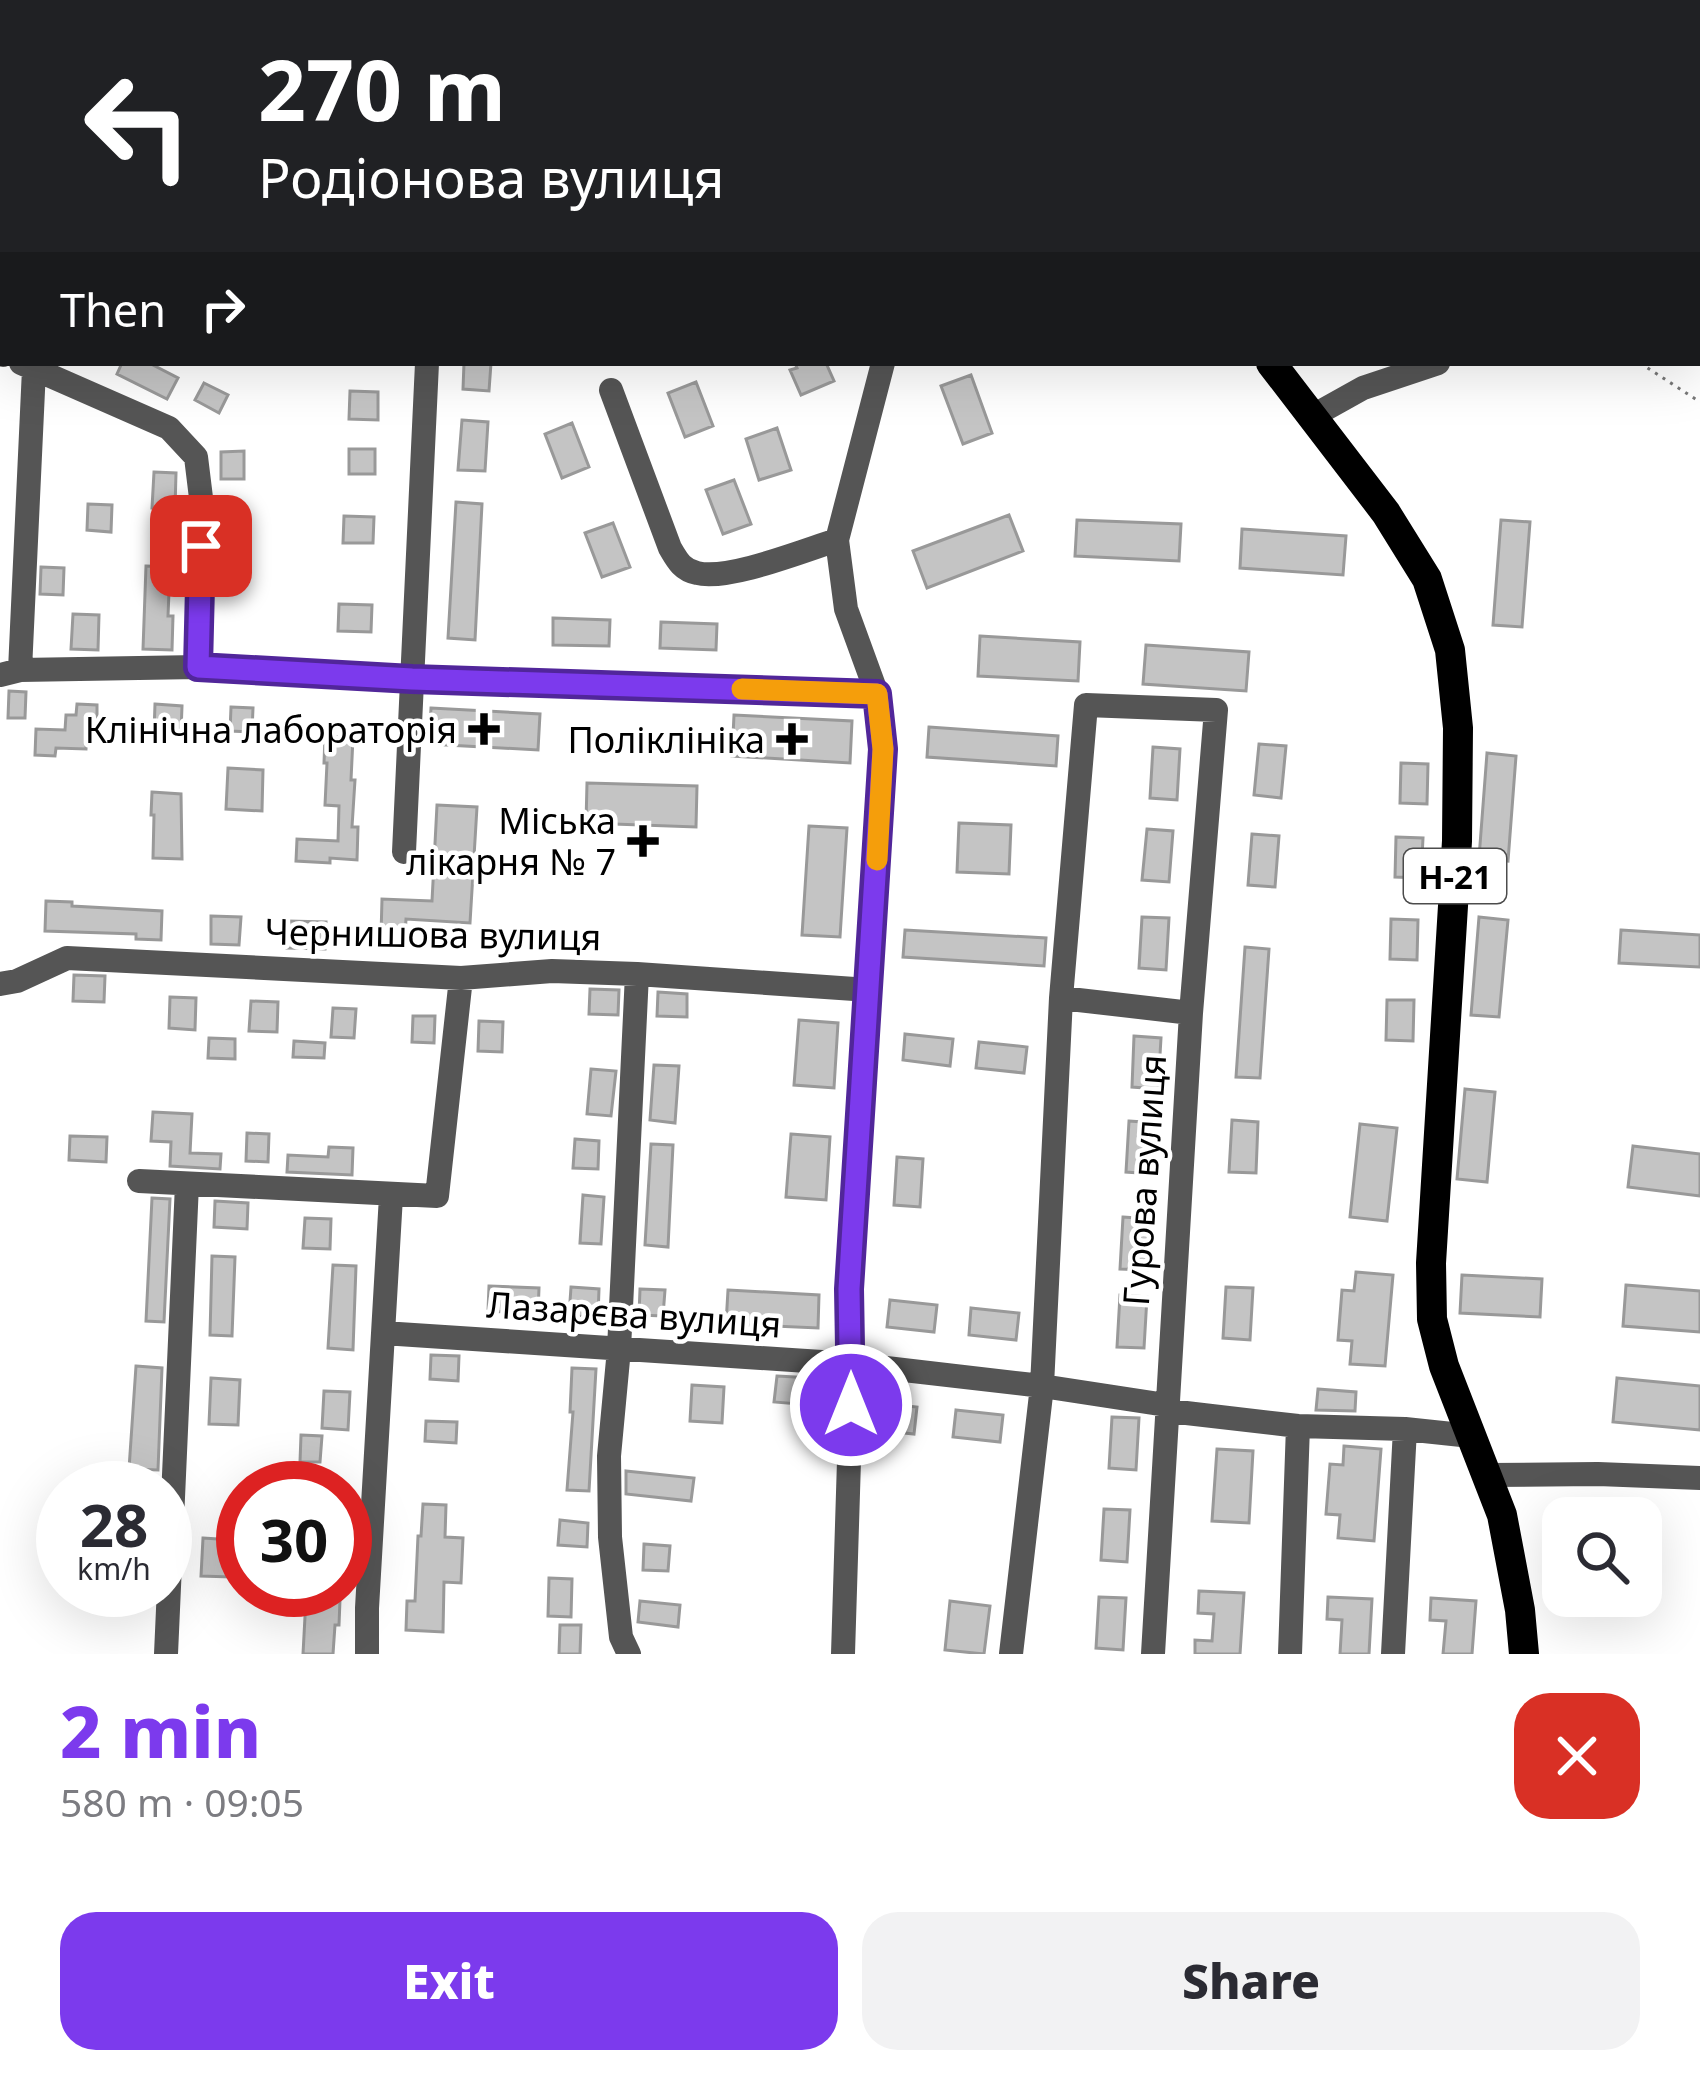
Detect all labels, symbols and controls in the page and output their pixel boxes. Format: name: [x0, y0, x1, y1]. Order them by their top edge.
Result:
text: 270 m: [258, 31, 506, 146]
icon: left: [60, 48, 216, 204]
text: Родіонова вулиця: [258, 140, 724, 214]
icon: right: [190, 276, 256, 342]
text: Then: [60, 279, 166, 340]
pin: [150, 495, 252, 597]
icon: arrive: [168, 513, 234, 579]
place label: Клінічна лабораторія: [85, 705, 457, 754]
marker: Клінічна лабораторія: [468, 713, 500, 745]
place label: Поліклініка: [567, 715, 765, 764]
marker: Поліклініка: [776, 723, 808, 755]
place label: Міська лікарня № 7: [406, 796, 616, 886]
marker: Міська лікарня № 7: [627, 825, 659, 857]
road number: Н-21: [1404, 849, 1506, 903]
street label: Чернишова вулиця: [264, 907, 602, 961]
street label: Гурова вулиця: [1111, 1053, 1177, 1307]
street label: Лазарєва вулиця: [485, 1279, 783, 1349]
position arrow: [788, 1342, 914, 1468]
speed limit sign: 30: [216, 1461, 372, 1617]
text: 28: [80, 1483, 148, 1565]
map controls: [1542, 1497, 1662, 1617]
button: search: [1542, 1497, 1662, 1617]
text: km/h: [77, 1548, 151, 1589]
text: 2 min: [60, 1681, 261, 1779]
button: close: [1514, 1693, 1640, 1819]
text: 580 m · 09:05: [60, 1775, 304, 1828]
button: Exit: [60, 1912, 838, 2050]
button: Share: [862, 1912, 1640, 2050]

